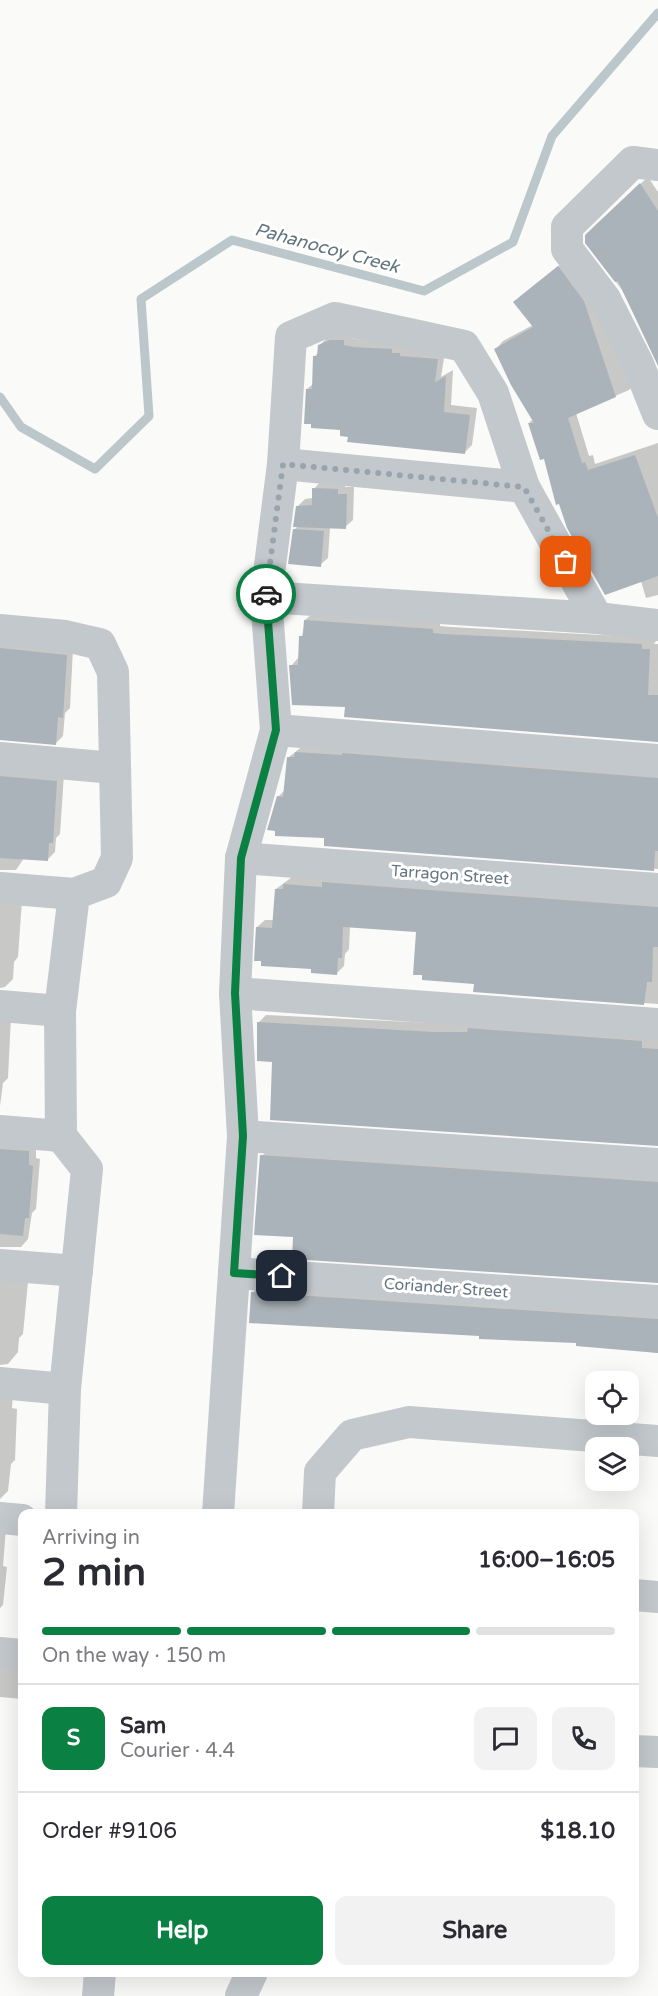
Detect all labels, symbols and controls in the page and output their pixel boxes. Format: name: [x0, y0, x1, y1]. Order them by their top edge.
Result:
water label: Pahanocoy Creek: [252, 218, 403, 278]
pin: [540, 536, 591, 587]
icon: bag: [549, 545, 582, 578]
courier: [236, 564, 296, 624]
icon: car: [250, 578, 283, 611]
street label: Tarragon Street: [390, 861, 510, 889]
pin: [256, 1250, 307, 1301]
icon: home: [265, 1259, 298, 1292]
street label: Coriander Street: [383, 1274, 509, 1302]
map controls: [585, 1371, 639, 1491]
button: locate: [585, 1371, 639, 1425]
button: layers: [585, 1437, 639, 1491]
text: Arriving in: [42, 1526, 140, 1550]
text: 16:00–16:05: [478, 1547, 615, 1573]
text: 2 min: [42, 1549, 146, 1596]
text: On the way · 150 m: [42, 1644, 226, 1668]
button: chat: [474, 1707, 537, 1770]
button: phone: [552, 1707, 615, 1770]
text: Sam: [120, 1713, 166, 1739]
text: S: [67, 1725, 80, 1751]
text: Courier · 4.4: [120, 1739, 235, 1763]
text: Order #9106: [42, 1818, 177, 1844]
text: $18.10: [540, 1818, 615, 1844]
button: Help: [42, 1896, 323, 1965]
button: Share: [335, 1896, 615, 1965]

